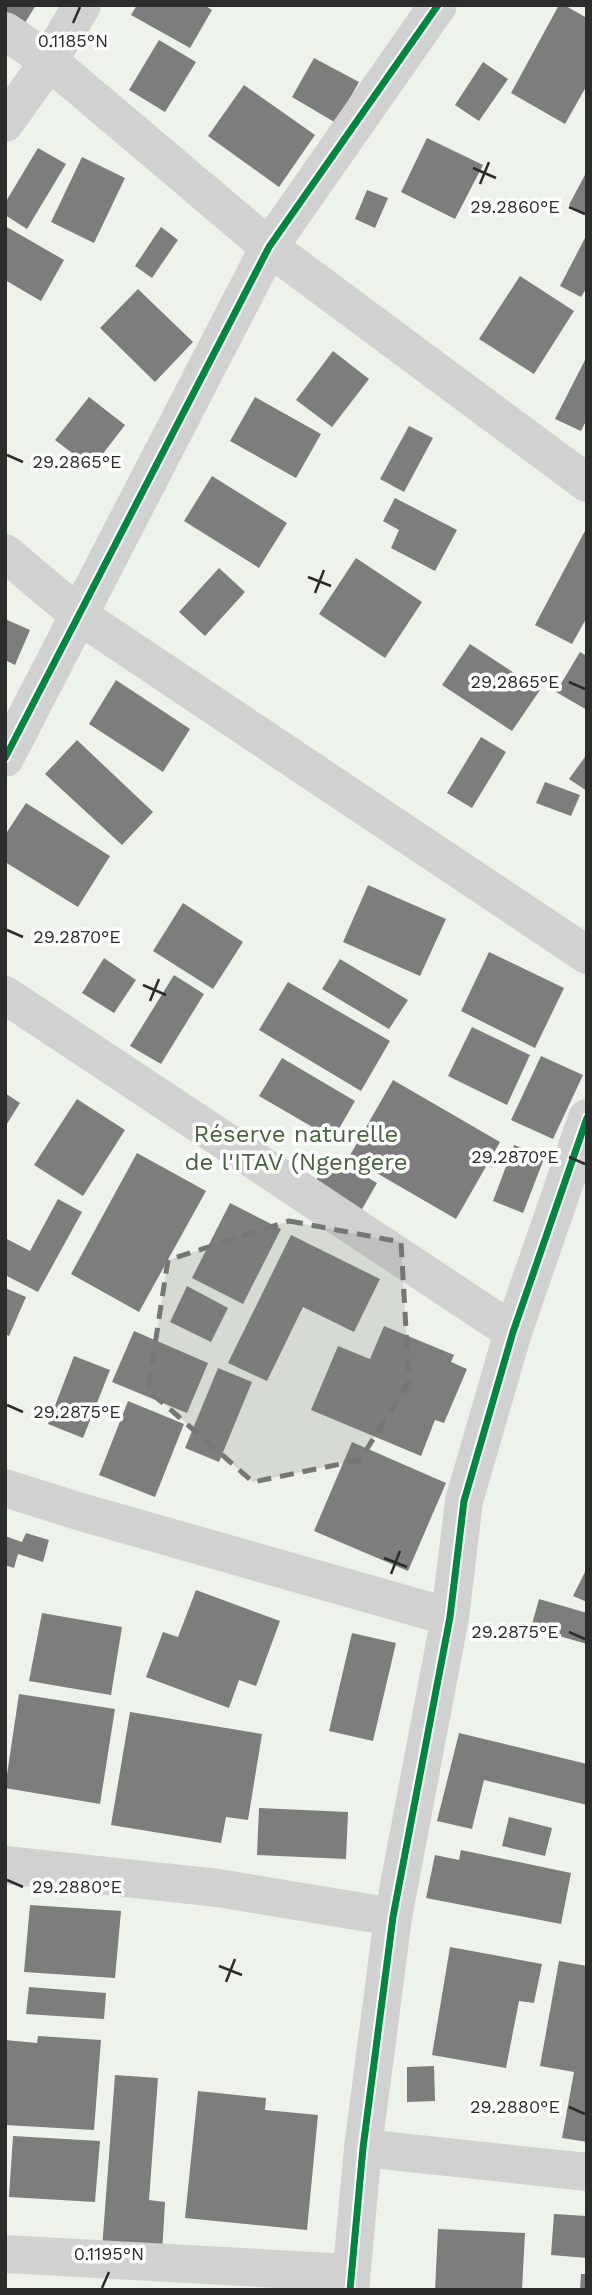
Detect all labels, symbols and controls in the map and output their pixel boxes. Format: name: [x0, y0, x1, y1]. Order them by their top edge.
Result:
text: 0.1185°N: [38, 30, 108, 51]
text: 29.2860°E: [470, 196, 560, 217]
text: 29.2865°E: [33, 451, 121, 472]
text: 29.2865°E: [471, 671, 559, 692]
text: 29.2870°E: [33, 926, 121, 947]
park label: Réserve naturelle de l'ITAV (Ngengere: [184, 1120, 408, 1176]
text: 29.2870°E: [471, 1146, 559, 1167]
text: 29.2875°E: [33, 1401, 121, 1422]
text: 29.2875°E: [471, 1621, 559, 1642]
text: 29.2880°E: [32, 1876, 122, 1897]
text: 29.2880°E: [470, 2096, 560, 2117]
text: 0.1195°N: [74, 2243, 144, 2264]

